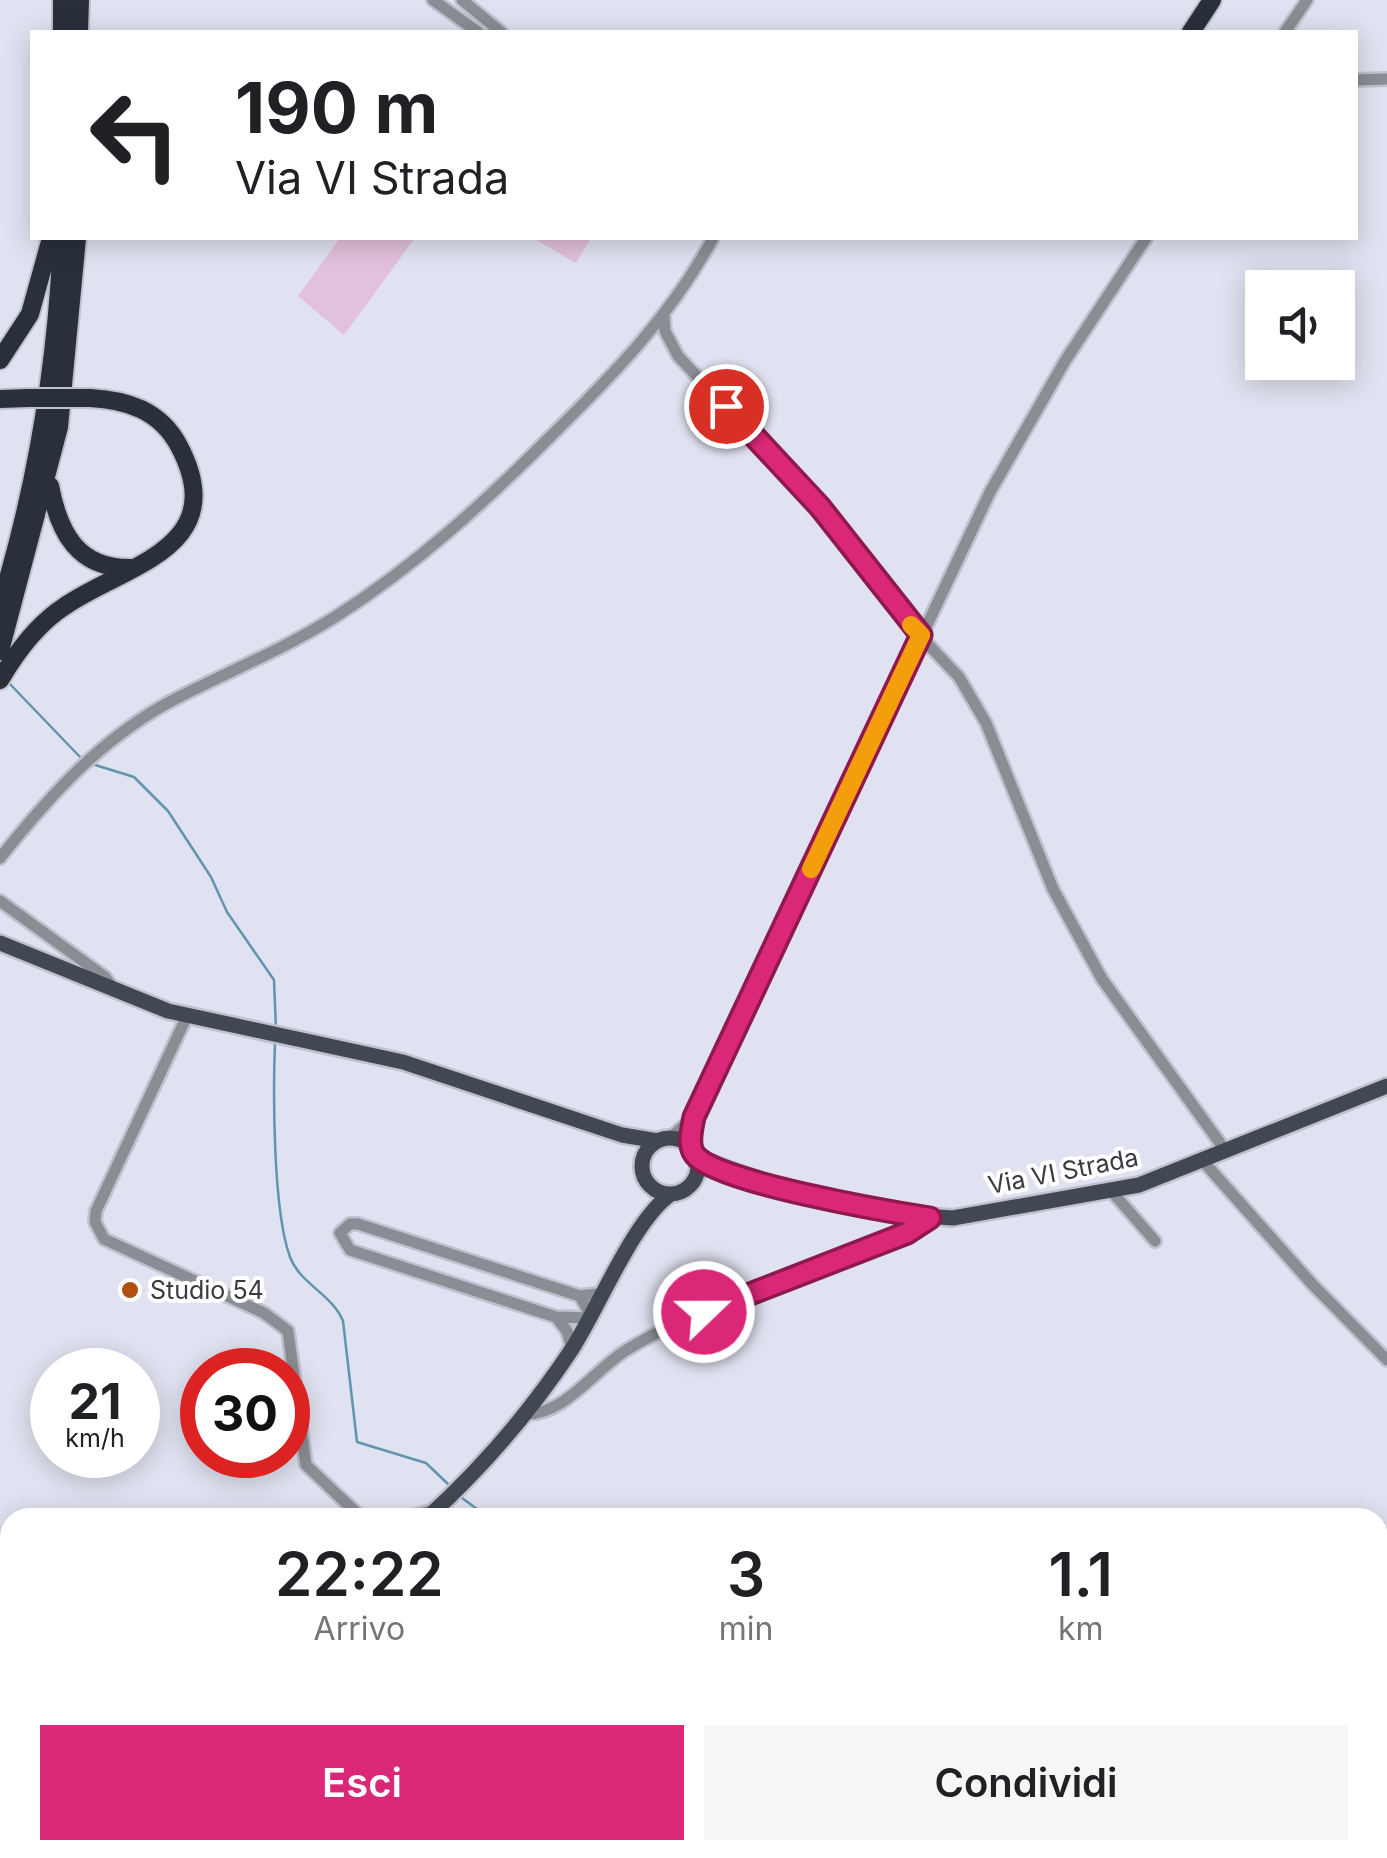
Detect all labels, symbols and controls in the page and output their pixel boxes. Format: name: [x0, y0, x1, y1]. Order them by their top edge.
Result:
text: 190 m: [235, 65, 438, 150]
icon: left: [70, 70, 200, 200]
text: Via VI Strada: [235, 150, 509, 205]
map controls: [1245, 270, 1355, 380]
button: sound: [1245, 270, 1355, 380]
pin: [684, 364, 769, 449]
icon: arrive: [699, 379, 754, 434]
street label: Via VI Strada: [985, 1142, 1141, 1200]
position arrow: [652, 1260, 756, 1364]
place label: Studio 54: [150, 1275, 264, 1305]
marker: Studio 54: [119, 1279, 141, 1301]
speed limit sign: 30: [180, 1348, 310, 1478]
text: 21: [68, 1371, 122, 1431]
text: km/h: [65, 1423, 125, 1453]
text: 22:22: [275, 1538, 444, 1610]
text: 3: [727, 1538, 765, 1610]
text: 1.1: [1048, 1538, 1113, 1610]
text: Arrivo: [314, 1609, 405, 1648]
text: min: [719, 1609, 773, 1648]
text: km: [1058, 1609, 1103, 1648]
button: Esci: [40, 1725, 684, 1840]
button: Condividi: [704, 1725, 1348, 1840]

